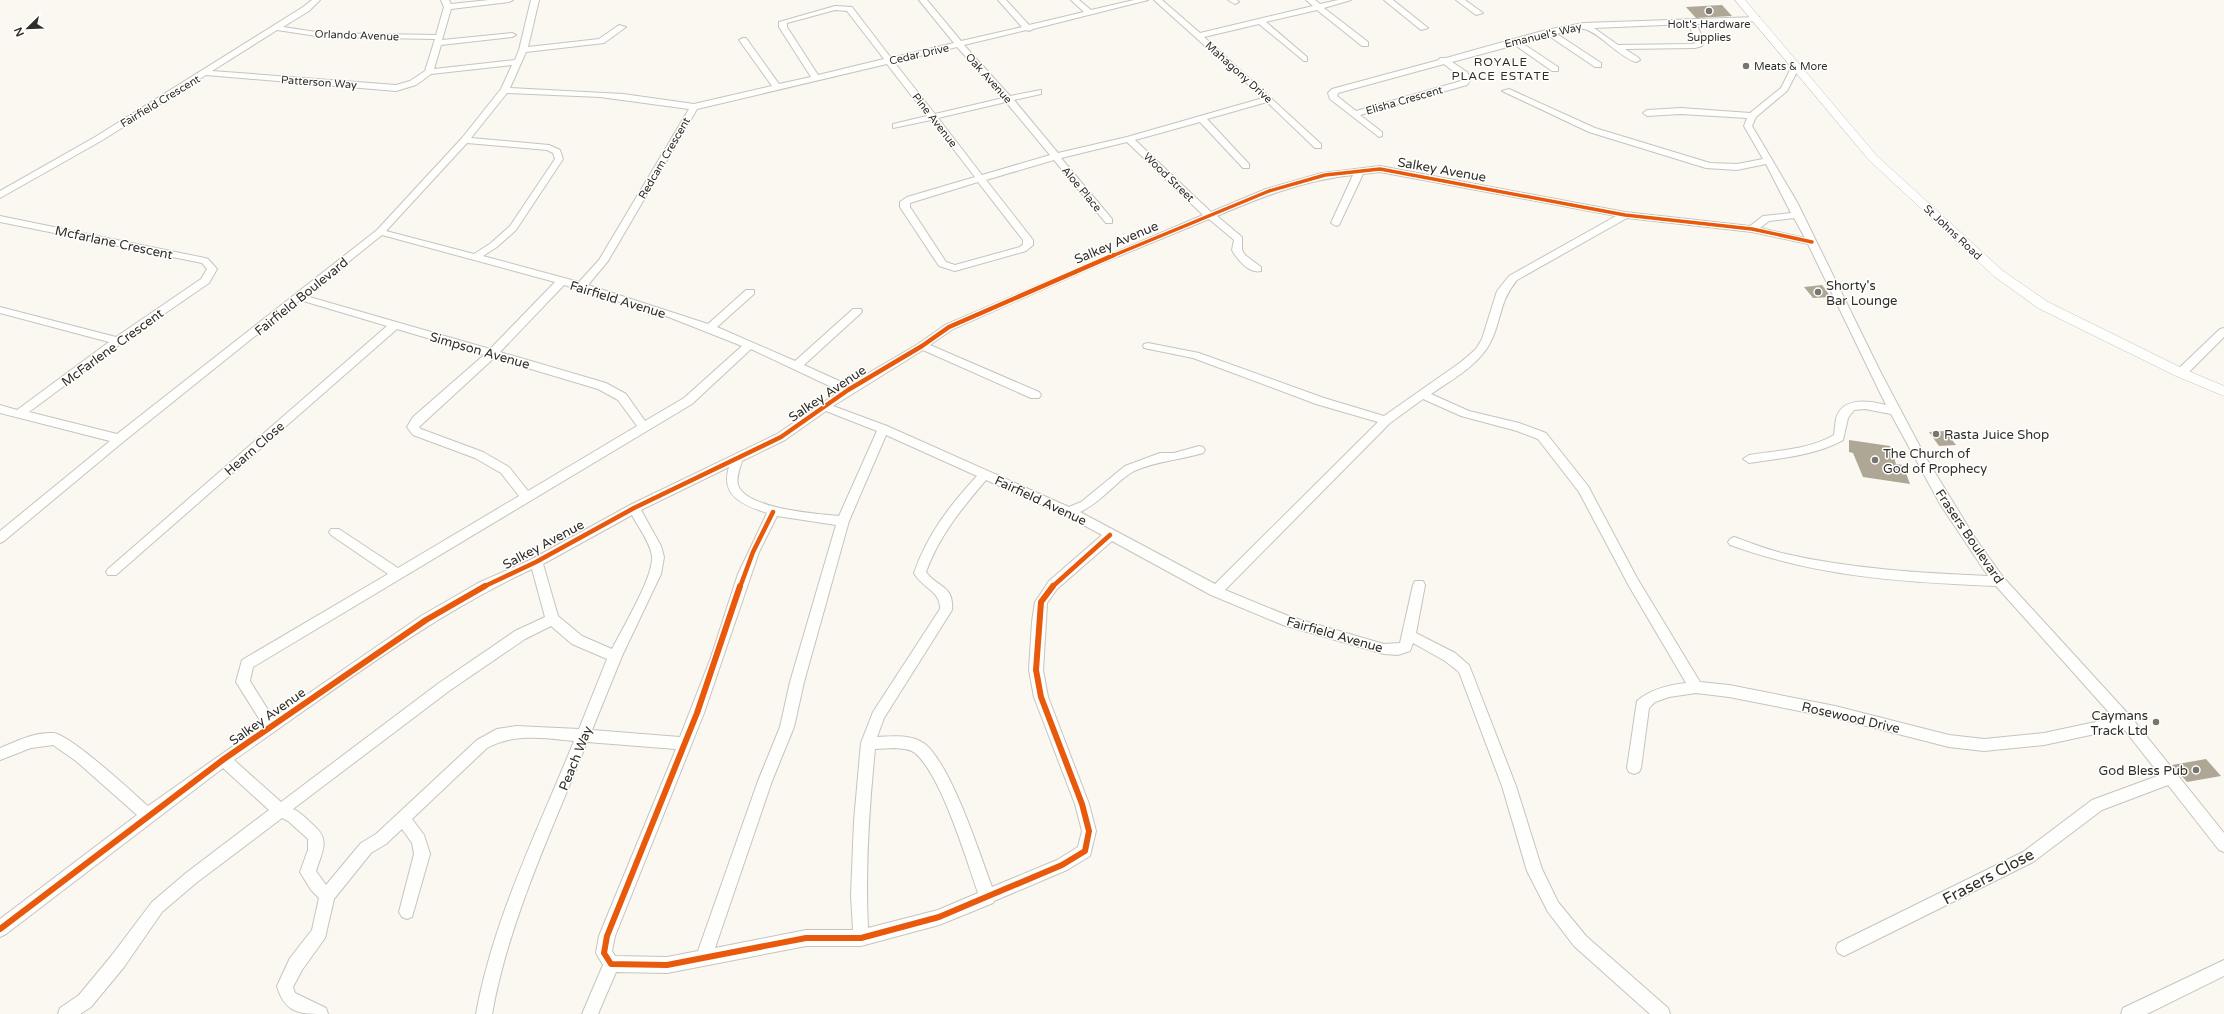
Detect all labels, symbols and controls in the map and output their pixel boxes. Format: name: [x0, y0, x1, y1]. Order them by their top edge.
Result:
marker: Holt's Hardware Supplies: [1704, 6, 1714, 16]
north arrow: [8, 8, 48, 48]
place label: Holt's Hardware Supplies: [1668, 18, 1750, 44]
street label: Emanuel's Way: [1503, 20, 1583, 51]
text: N: [12, 25, 27, 38]
street label: Orlando Avenue: [315, 28, 399, 43]
street label: Mahagony Drive: [1202, 39, 1275, 106]
street label: Cedar Drive: [888, 41, 950, 68]
street label: Oak Avenue: [963, 50, 1015, 106]
district label: ROYALE PLACE ESTATE: [1452, 55, 1550, 83]
place label: Meats & More: [1754, 60, 1827, 73]
marker: Meats & More: [1741, 61, 1751, 71]
street label: Fairfield Crescent: [118, 72, 202, 130]
street label: Patterson Way: [281, 73, 357, 92]
street label: Elisha Crescent: [1364, 83, 1444, 118]
street label: Pine Avenue: [909, 91, 960, 150]
street label: Redcam Crescent: [636, 115, 693, 201]
street label: Wood Street: [1141, 150, 1197, 205]
street label: Salkey Avenue: [1396, 154, 1487, 186]
street label: Aloe Place: [1059, 164, 1104, 215]
street label: St Johns Road: [1921, 202, 1984, 263]
street label: Salkey Avenue: [1072, 218, 1161, 268]
street label: Mcfarlane Crescent: [54, 223, 174, 263]
street label: Fairfield Boulevard: [252, 254, 351, 339]
street label: Fairfield Avenue: [568, 278, 668, 322]
place label: Shorty's Bar Lounge: [1826, 278, 1897, 309]
marker: Shorty's Bar Lounge: [1813, 287, 1823, 297]
street label: McFarlene Crescent: [59, 305, 167, 390]
street label: Simpson Avenue: [428, 329, 532, 373]
street label: Salkey Avenue: [786, 362, 869, 426]
street label: Hearn Close: [221, 418, 288, 479]
place label: Rasta Juice Shop: [1944, 427, 2049, 443]
marker: Rasta Juice Shop: [1931, 429, 1941, 439]
place label: The Church of God of Prophecy: [1883, 446, 1987, 477]
marker: The Church of God of Prophecy: [1870, 455, 1880, 465]
street label: Fairfield Avenue: [992, 473, 1089, 529]
street label: Frasers Boulevard: [1932, 486, 2007, 587]
street label: Salkey Avenue: [500, 517, 587, 573]
street label: Fairfield Avenue: [1285, 614, 1385, 656]
street label: Salkey Avenue: [226, 685, 309, 749]
street label: Rosewood Drive: [1800, 699, 1901, 737]
place label: Caymans Track Ltd: [2091, 708, 2148, 739]
marker: Caymans Track Ltd: [2151, 717, 2161, 727]
street label: Peach Way: [556, 724, 596, 793]
place label: God Bless Pub: [2099, 763, 2188, 779]
marker: God Bless Pub: [2191, 765, 2201, 775]
street label: Frasers Close: [1939, 844, 2038, 909]

